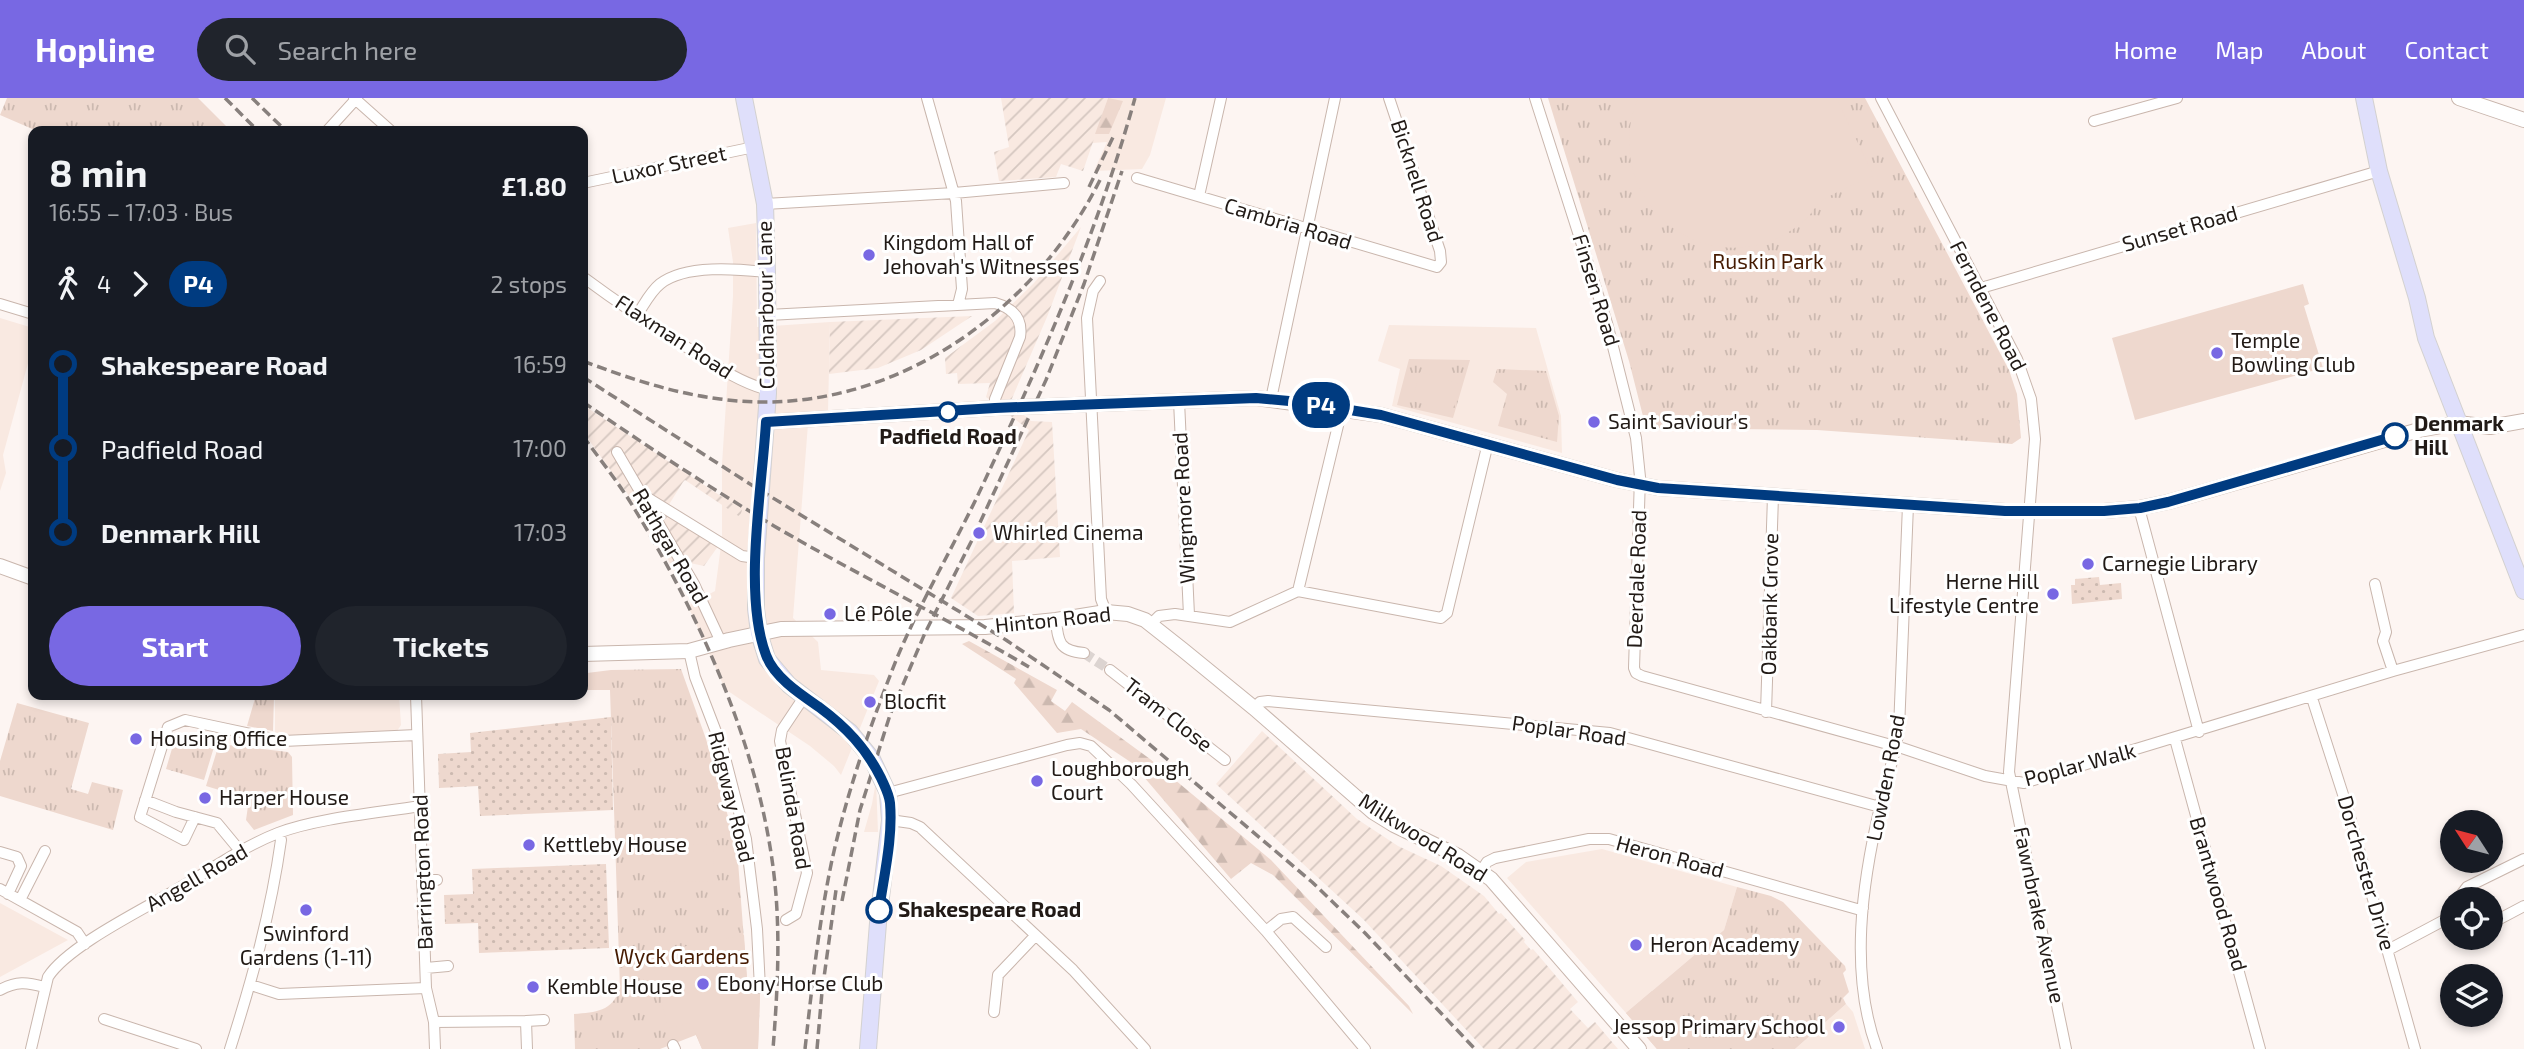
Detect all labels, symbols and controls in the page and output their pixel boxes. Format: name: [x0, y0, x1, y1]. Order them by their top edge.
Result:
search box: [197, 18, 687, 81]
text: Hopline: [35, 29, 155, 69]
icon: search: [221, 30, 259, 68]
text: Search here: [277, 34, 417, 65]
text: Home: [2114, 35, 2177, 64]
text: Map: [2215, 35, 2263, 64]
text: About: [2301, 35, 2367, 64]
text: Contact: [2405, 35, 2489, 64]
street label: Bicknell Road: [1387, 116, 1450, 245]
street label: Luxor Street: [609, 139, 728, 188]
text: 8 min: [49, 149, 148, 195]
text: £1.80: [502, 170, 567, 201]
street label: Cambria Road: [1222, 191, 1355, 254]
text: 16:55 – 17:03 · Bus: [49, 198, 233, 226]
street label: Sunset Road: [2119, 199, 2240, 256]
street label: Coldharbour Lane: [751, 220, 778, 390]
place label: Kingdom Hall of Jehovah's Witnesses: [883, 229, 1079, 278]
street label: Finsen Road: [1569, 230, 1626, 349]
street label: Ferndene Road: [1946, 236, 2033, 375]
marker: Kingdom Hall of Jehovah's Witnesses: [861, 247, 877, 263]
park label: Ruskin Park: [1712, 248, 1824, 273]
icon: walk: [49, 265, 87, 303]
icon: forward: [121, 265, 159, 303]
text: P4: [183, 269, 213, 298]
text: 4: [97, 270, 111, 298]
text: 2 stops: [490, 270, 567, 298]
street label: Flaxman Road: [611, 288, 738, 383]
place label: Temple Bowling Club: [2231, 327, 2355, 376]
marker: Temple Bowling Club: [2209, 345, 2225, 361]
text: Shakespeare Road: [101, 349, 328, 380]
text: 16:59: [514, 350, 567, 378]
line badge: P4: [1290, 382, 1352, 428]
text: P4: [1306, 390, 1336, 419]
marker: Padfield Road: [938, 402, 958, 422]
place label: Saint Saviour's: [1608, 408, 1748, 433]
place label: Denmark Hill: [2414, 410, 2504, 459]
marker: Saint Saviour's: [1586, 414, 1602, 430]
place label: Padfield Road: [879, 423, 1017, 448]
marker: Denmark Hill: [2382, 423, 2408, 449]
street label: Wingmore Road: [1166, 432, 1199, 585]
text: Padfield Road: [101, 433, 263, 464]
text: 17:00: [513, 434, 567, 462]
street label: Rathgar Road: [628, 483, 714, 607]
street label: Deerdale Road: [1621, 509, 1650, 649]
text: Denmark Hill: [101, 517, 260, 548]
text: 17:03: [514, 518, 567, 546]
place label: Whirled Cinema: [993, 519, 1144, 544]
marker: Whirled Cinema: [971, 525, 987, 541]
street label: Oakbank Grove: [1755, 533, 1782, 675]
place label: Carnegie Library: [2102, 550, 2258, 575]
marker: Carnegie Library: [2080, 556, 2096, 572]
place label: Herne Hill Lifestyle Centre: [1889, 568, 2040, 617]
marker: Herne Hill Lifestyle Centre: [2045, 586, 2061, 602]
place label: Lê Pôle: [844, 600, 912, 625]
street label: Hinton Road: [994, 600, 1112, 637]
button: Start: [49, 606, 301, 686]
button: Tickets: [315, 606, 567, 686]
marker: Lê Pôle: [822, 606, 838, 622]
street label: Tram Close: [1120, 672, 1218, 756]
place label: Blocfit: [884, 688, 946, 713]
marker: Blocfit: [862, 694, 878, 710]
street label: Poplar Road: [1510, 709, 1628, 750]
street label: Lowden Road: [1860, 712, 1909, 843]
place label: Housing Office: [150, 725, 287, 750]
street label: Ridgway Road: [704, 728, 761, 865]
marker: Housing Office: [128, 731, 144, 747]
street label: Poplar Walk: [2021, 737, 2139, 790]
street label: Belinda Road: [771, 744, 818, 871]
place label: Loughborough Court: [1051, 755, 1189, 804]
marker: Loughborough Court: [1029, 773, 1045, 789]
place label: Harper House: [219, 784, 349, 809]
street label: Milkwood Road: [1355, 787, 1493, 886]
marker: Harper House: [197, 790, 213, 806]
street label: Dorchester Drive: [2333, 792, 2402, 953]
street label: Barrington Road: [406, 794, 437, 950]
north arrow: [2440, 810, 2502, 873]
map controls: [2440, 810, 2503, 1027]
street label: Brantwood Road: [2185, 814, 2253, 974]
street label: Fawnbrake Avenue: [2010, 824, 2071, 1005]
street label: Heron Road: [1614, 829, 1727, 882]
place label: Kettleby House: [543, 831, 687, 856]
marker: Kettleby House: [521, 837, 537, 853]
street label: Angell Road: [141, 838, 252, 916]
button: locate: [2440, 887, 2503, 950]
place label: Shakespeare Road: [898, 896, 1081, 921]
marker: Shakespeare Road: [866, 897, 892, 923]
marker: Swinford Gardens (1-11): [298, 902, 314, 918]
place label: Swinford Gardens (1-11): [240, 920, 372, 969]
place label: Heron Academy: [1650, 931, 1799, 956]
marker: Heron Academy: [1628, 937, 1644, 953]
park label: Wyck Gardens: [614, 943, 750, 968]
button: layers: [2440, 964, 2503, 1027]
place label: Ebony Horse Club: [717, 970, 883, 995]
place label: Kemble House: [547, 973, 683, 998]
marker: Ebony Horse Club: [695, 976, 711, 992]
marker: Kemble House: [525, 979, 541, 995]
place label: Jessop Primary School: [1612, 1013, 1826, 1038]
marker: Jessop Primary School: [1831, 1019, 1847, 1035]

